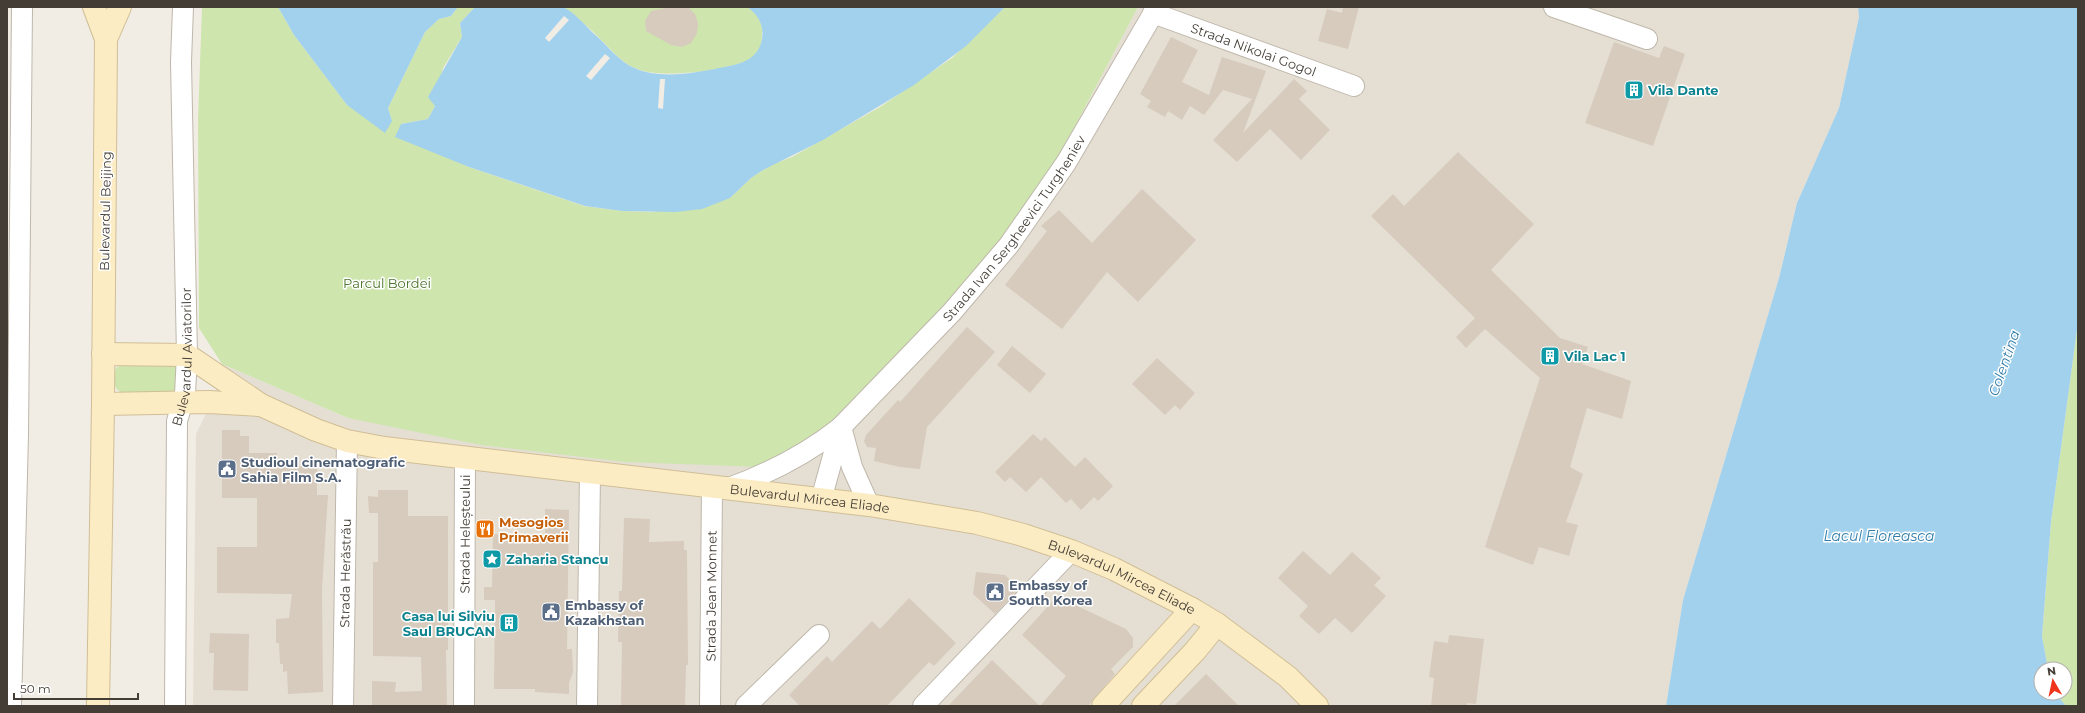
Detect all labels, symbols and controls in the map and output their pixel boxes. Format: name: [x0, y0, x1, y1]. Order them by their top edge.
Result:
street label: Strada Nikolai Gogol: [1189, 19, 1318, 80]
building icon: Vila Dante: [1623, 79, 1645, 101]
place label: Vila Dante: [1647, 82, 1719, 98]
street label: Strada Ivan Sergheevici Turgheniev: [939, 132, 1089, 325]
street label: Bulevardul Beijing: [96, 151, 114, 271]
park label: Parcul Bordei: [343, 275, 431, 291]
street label: Bulevardul Aviatorilor: [168, 287, 195, 428]
water label: Colentina: [1984, 328, 2024, 398]
building icon: Vila Lac 1: [1539, 345, 1561, 367]
place label: Vila Lac 1: [1563, 348, 1626, 364]
place label: Studioul cinematografic Sahia Film S.A.: [241, 454, 405, 485]
public building icon: Studioul cinematografic Sahia Film S.A.: [216, 458, 238, 480]
street label: Strada Heleșteului: [456, 474, 475, 594]
street label: Bulevardul Mircea Eliade: [729, 481, 891, 516]
place label: Mesogios Primaverii: [499, 514, 569, 545]
street label: Strada Herăstrău: [336, 518, 354, 628]
restaurant icon: Mesogios Primaverii: [474, 518, 496, 540]
water label: Lacul Floreasca: [1823, 527, 1935, 545]
street label: Strada Jean Monnet: [702, 530, 720, 662]
street label: Bulevardul Mircea Eliade: [1046, 536, 1198, 618]
place icon: Zaharia Stancu: [481, 548, 503, 570]
place label: Zaharia Stancu: [506, 551, 608, 567]
place label: Embassy of South Korea: [1009, 577, 1092, 608]
public building icon: Embassy of South Korea: [984, 581, 1006, 603]
place label: Embassy of Kazakhstan: [565, 597, 644, 628]
public building icon: Embassy of Kazakhstan: [540, 601, 562, 623]
place label: Casa lui Silviu Saul BRUCAN: [402, 608, 495, 639]
building icon: Casa lui Silviu Saul BRUCAN: [498, 612, 520, 634]
north arrow: [2033, 661, 2073, 701]
text: N: [2046, 664, 2057, 679]
scale bar: [14, 675, 138, 701]
text: 50 m: [20, 681, 51, 696]

